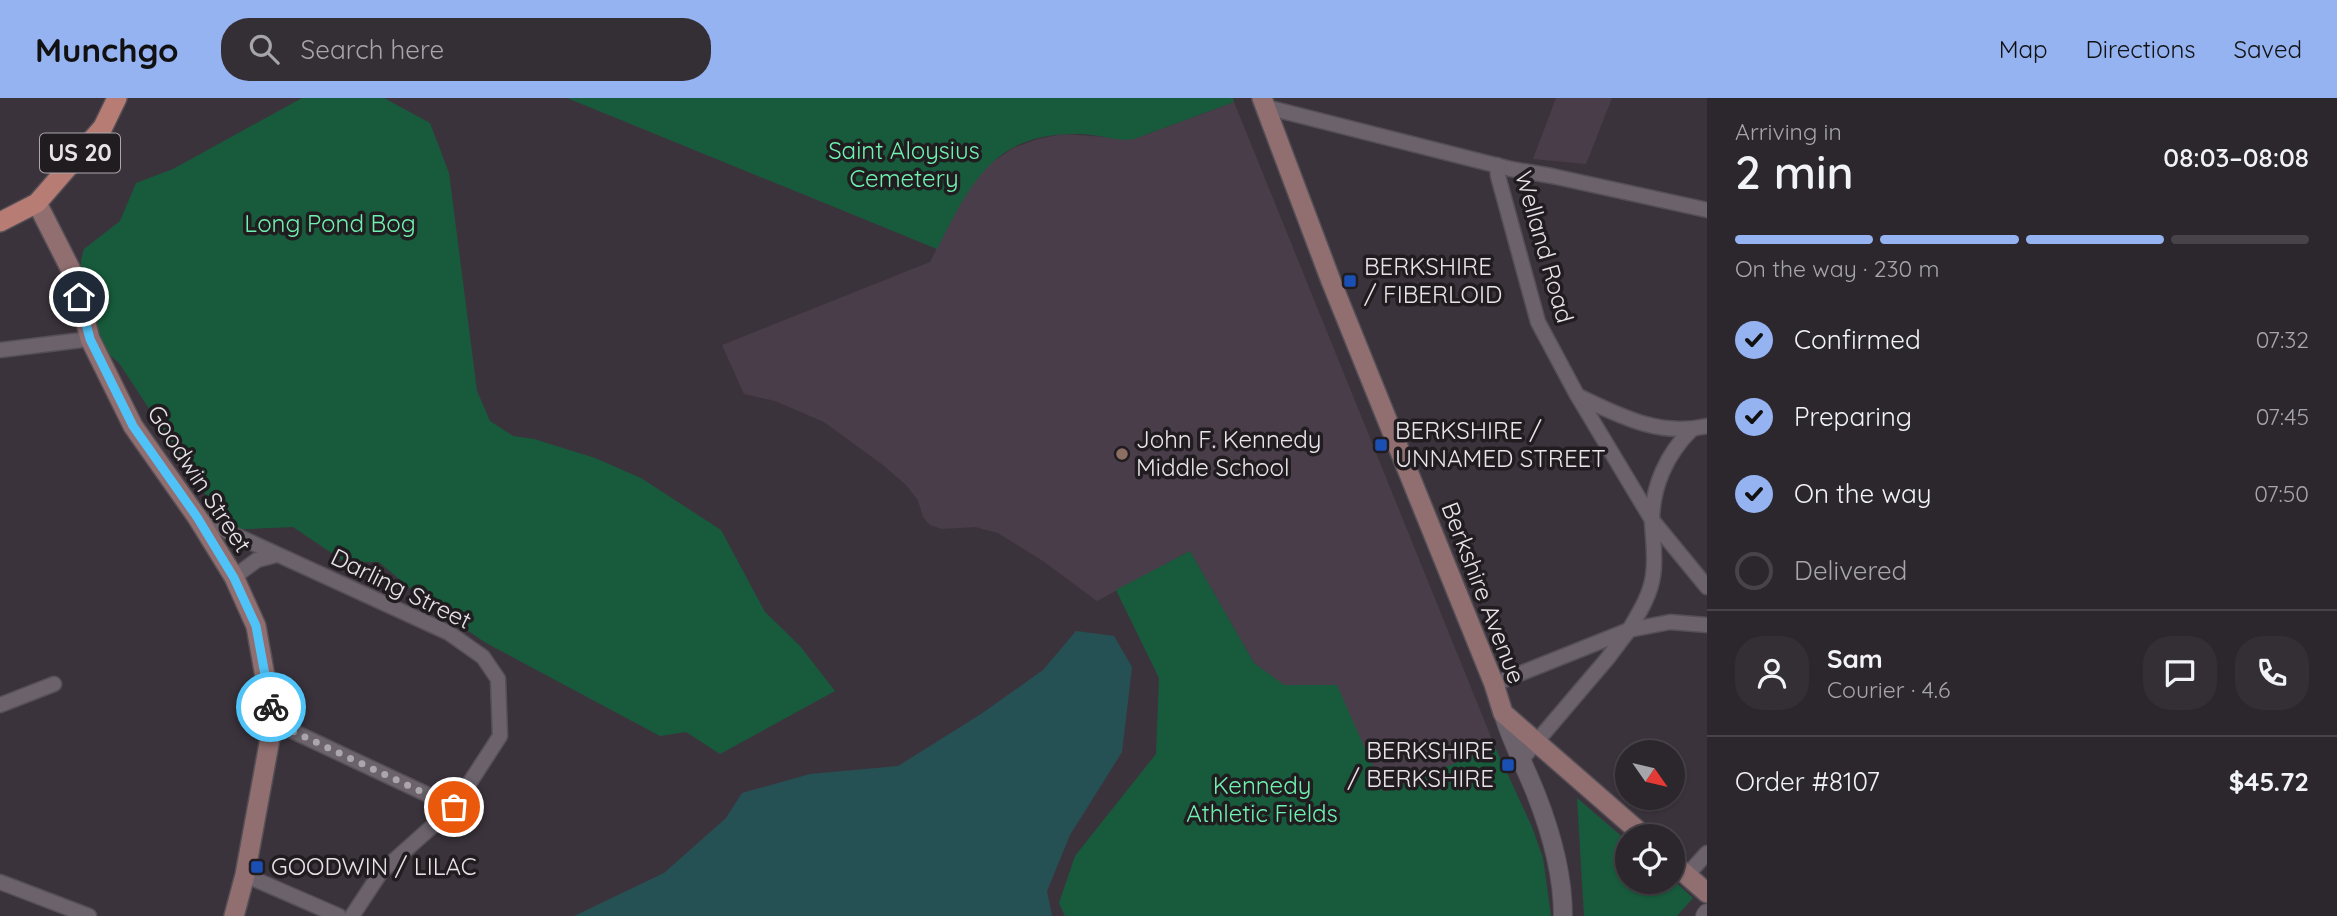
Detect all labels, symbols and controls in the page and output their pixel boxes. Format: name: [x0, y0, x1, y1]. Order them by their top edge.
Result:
search box: [221, 18, 711, 81]
text: Munchgo: [35, 29, 179, 70]
icon: search: [245, 30, 283, 68]
text: Search here: [301, 33, 444, 66]
text: Map: [1999, 34, 2048, 64]
text: Directions: [2086, 34, 2196, 64]
text: Saved: [2234, 34, 2302, 64]
text: Arriving in: [1735, 117, 1842, 146]
road number: US 20: [40, 134, 120, 172]
park label: Saint Aloysius Cemetery: [828, 135, 980, 193]
text: 08:03–08:08: [2163, 141, 2309, 174]
text: 2 min: [1735, 143, 1854, 201]
street label: Welland Road: [1509, 167, 1581, 326]
park label: Long Pond Bog: [244, 208, 416, 238]
place label: BERKSHIRE / FIBERLOID: [1364, 251, 1502, 309]
text: On the way · 230 m: [1735, 254, 1940, 283]
pin: [49, 267, 109, 327]
marker: BERKSHIRE / FIBERLOID: [1342, 273, 1358, 289]
icon: home: [60, 278, 98, 316]
icon: check: [1735, 321, 1773, 359]
text: Confirmed: [1794, 323, 1921, 356]
text: 07:32: [2256, 325, 2309, 354]
icon: check: [1735, 398, 1773, 436]
street label: Goodwin Street: [141, 399, 259, 558]
text: Preparing: [1794, 400, 1912, 433]
text: 07:45: [2256, 402, 2309, 431]
place label: BERKSHIRE / UNNAMED STREET: [1395, 415, 1606, 473]
place label: John F. Kennedy Middle School: [1136, 424, 1322, 482]
marker: BERKSHIRE / UNNAMED STREET: [1373, 437, 1389, 453]
marker: John F. Kennedy Middle School: [1114, 446, 1130, 462]
icon: check: [1735, 475, 1773, 513]
text: On the way: [1794, 477, 1932, 510]
text: 07:50: [2254, 479, 2309, 508]
street label: Berkshire Avenue: [1436, 498, 1532, 688]
street label: Darling Street: [326, 541, 477, 635]
text: Delivered: [1794, 554, 1907, 587]
button: person: [1735, 636, 1809, 710]
button: chat: [2143, 636, 2217, 710]
button: phone: [2235, 636, 2309, 710]
text: Sam: [1827, 642, 1883, 675]
courier: [236, 672, 306, 742]
text: Courier · 4.6: [1827, 675, 1950, 704]
icon: bike: [252, 688, 290, 726]
place label: BERKSHIRE / BERKSHIRE: [1347, 735, 1494, 793]
north arrow: [1615, 740, 1685, 810]
map controls: [1615, 740, 1685, 894]
marker: BERKSHIRE / BERKSHIRE: [1500, 757, 1516, 773]
text: Order #8107: [1735, 765, 1880, 798]
text: $45.72: [2229, 765, 2309, 798]
park label: Kennedy Athletic Fields: [1186, 770, 1338, 828]
pin: [424, 777, 484, 837]
icon: bag: [435, 788, 473, 826]
button: locate: [1615, 824, 1685, 894]
place label: GOODWIN / LILAC: [271, 851, 477, 881]
marker: GOODWIN / LILAC: [249, 859, 265, 875]

